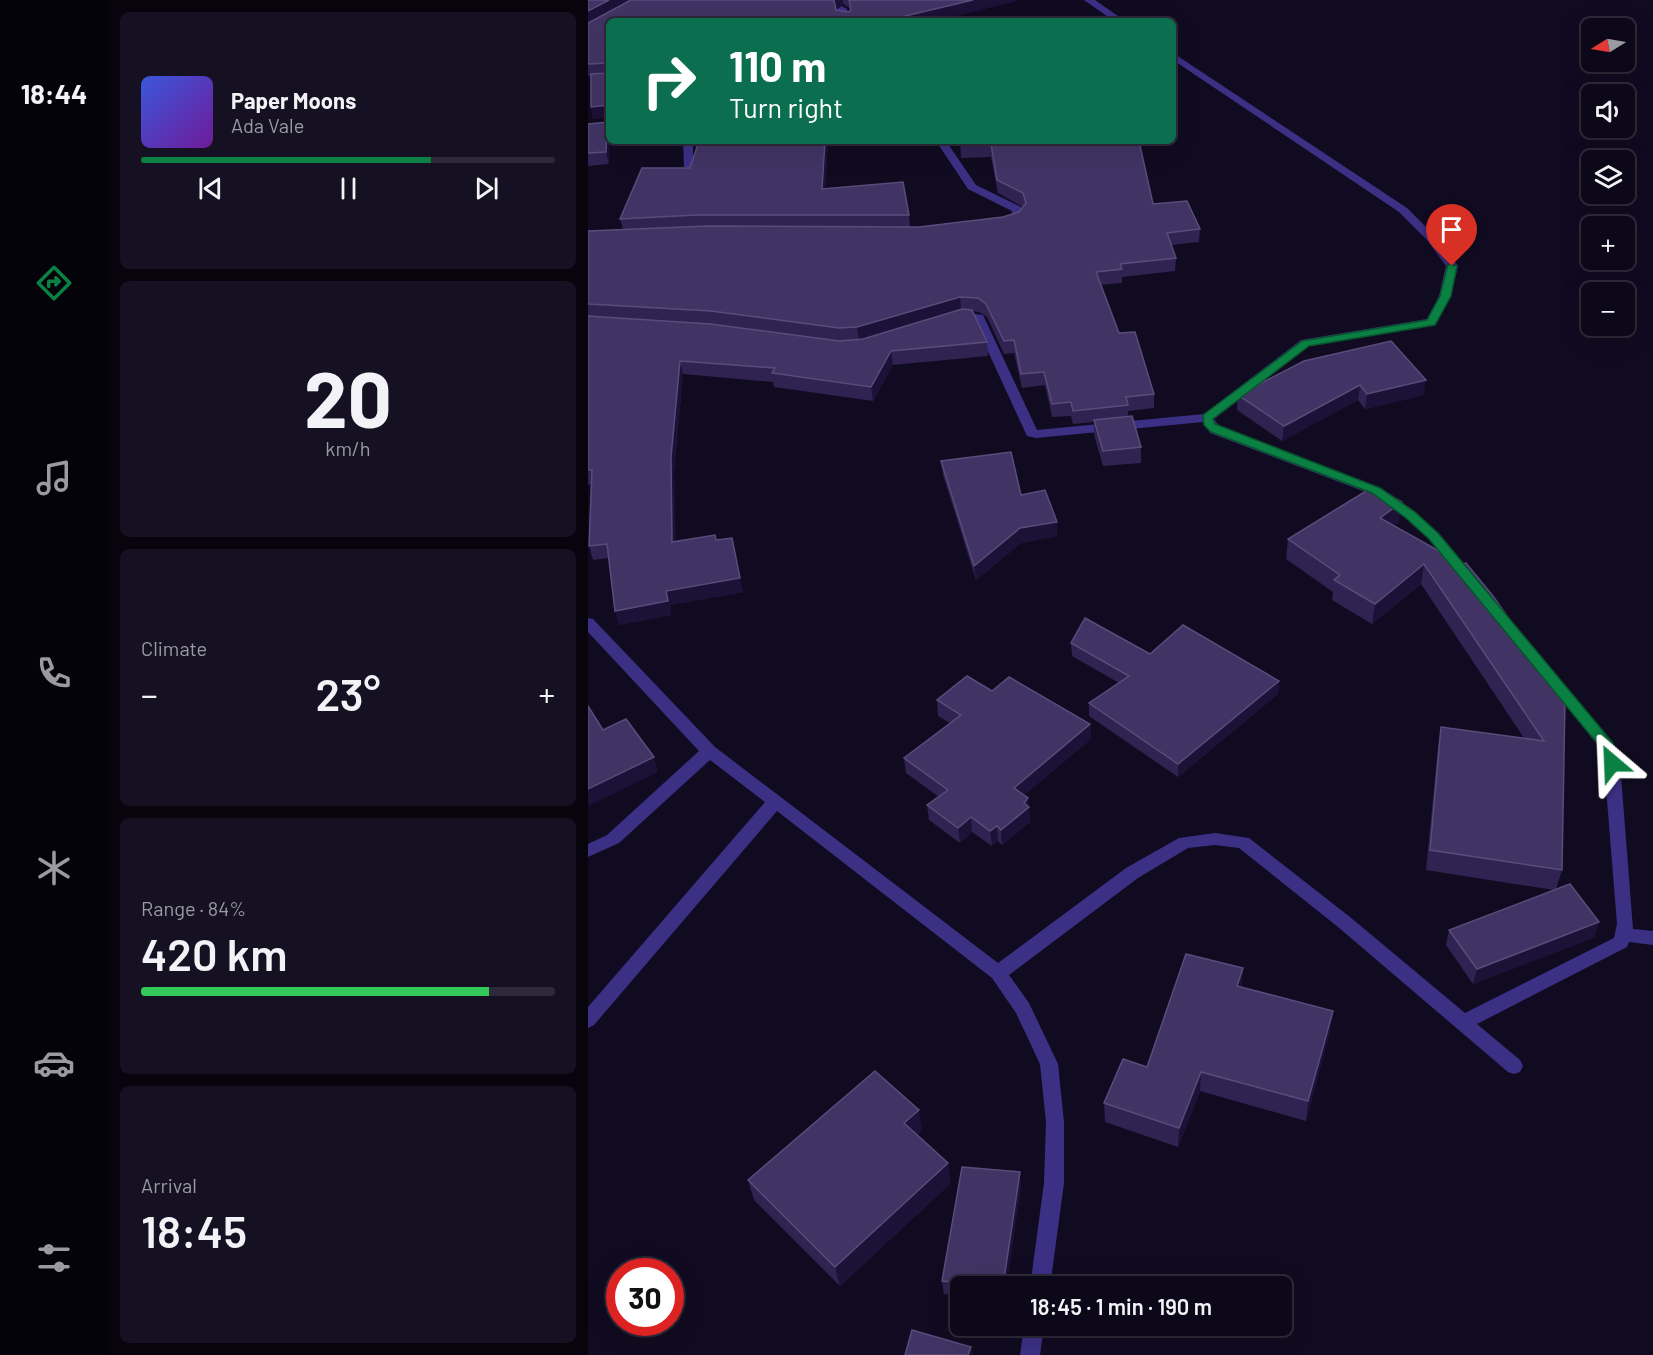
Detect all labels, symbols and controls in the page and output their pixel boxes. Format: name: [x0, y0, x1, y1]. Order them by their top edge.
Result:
north arrow: [1581, 18, 1635, 72]
map controls: [1581, 18, 1635, 336]
text: 110 m: [729, 40, 826, 90]
icon: right: [630, 42, 708, 120]
text: 18:44: [21, 77, 87, 109]
button: sound: [1581, 84, 1635, 138]
text: Paper Moons: [231, 87, 356, 113]
text: Turn right: [729, 91, 843, 123]
text: Ada Vale: [231, 113, 304, 137]
button: layers: [1581, 150, 1635, 204]
icon: previous: [194, 172, 227, 205]
icon: pause: [332, 172, 365, 205]
icon: next: [470, 172, 503, 205]
pin: [1426, 204, 1477, 266]
icon: arrive: [1435, 213, 1468, 246]
button: +: [1581, 216, 1635, 270]
icon: directions: [33, 262, 75, 304]
button: −: [1581, 282, 1635, 336]
text: 20: [304, 350, 392, 444]
text: km/h: [325, 436, 371, 460]
icon: music: [33, 457, 75, 499]
text: Climate: [141, 636, 207, 660]
icon: phone: [33, 652, 75, 694]
text: 23°: [315, 666, 381, 720]
text: −: [141, 674, 158, 714]
text: +: [539, 674, 555, 714]
position arrow: [1580, 731, 1644, 795]
icon: climate: [33, 847, 75, 889]
text: Range · 84%: [141, 896, 246, 920]
text: 420 km: [141, 926, 287, 980]
icon: car: [33, 1042, 75, 1084]
text: Arrival: [141, 1173, 197, 1197]
text: 18:45: [141, 1203, 247, 1257]
icon: filters: [33, 1237, 75, 1279]
speed limit sign: 30: [606, 1258, 684, 1336]
text: 18:45 · 1 min · 190 m: [1030, 1293, 1212, 1319]

